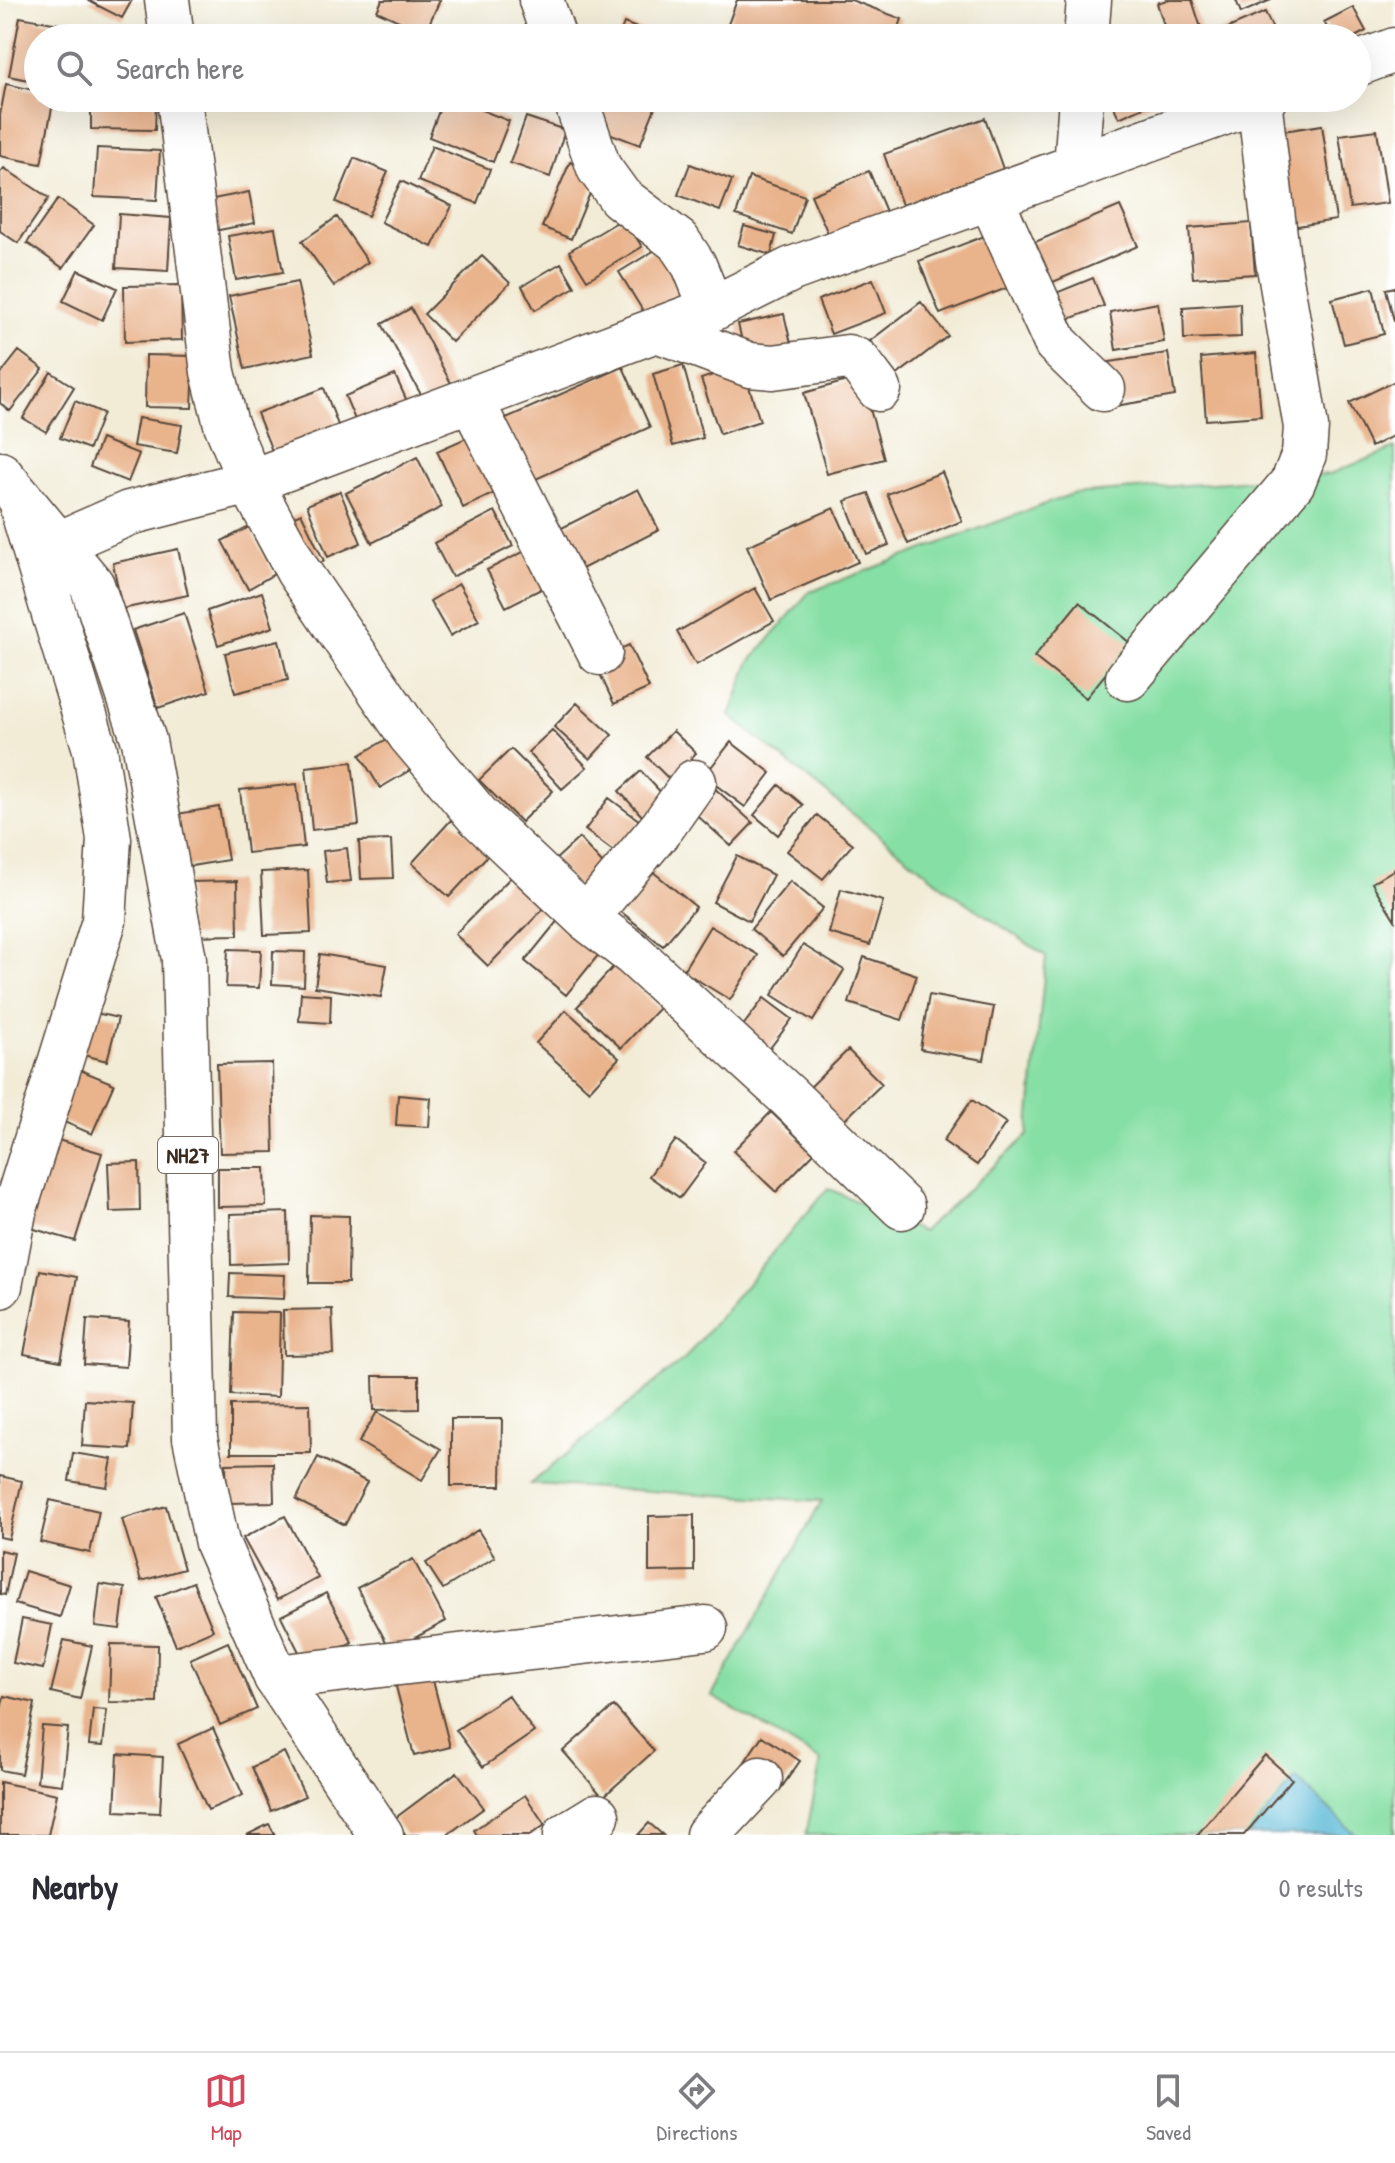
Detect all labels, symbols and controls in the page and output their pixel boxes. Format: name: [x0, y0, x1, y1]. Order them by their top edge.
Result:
search box: [24, 24, 1371, 112]
icon: search: [52, 46, 96, 90]
text: Search here: [116, 48, 244, 88]
road number: NH27: [158, 1137, 218, 1173]
text: Nearby: [32, 1864, 118, 1910]
text: 0 results: [1279, 1870, 1363, 1905]
tab: Map: [204, 2069, 248, 2147]
tab: Directions: [657, 2069, 738, 2147]
tab: Saved: [1146, 2069, 1191, 2147]

